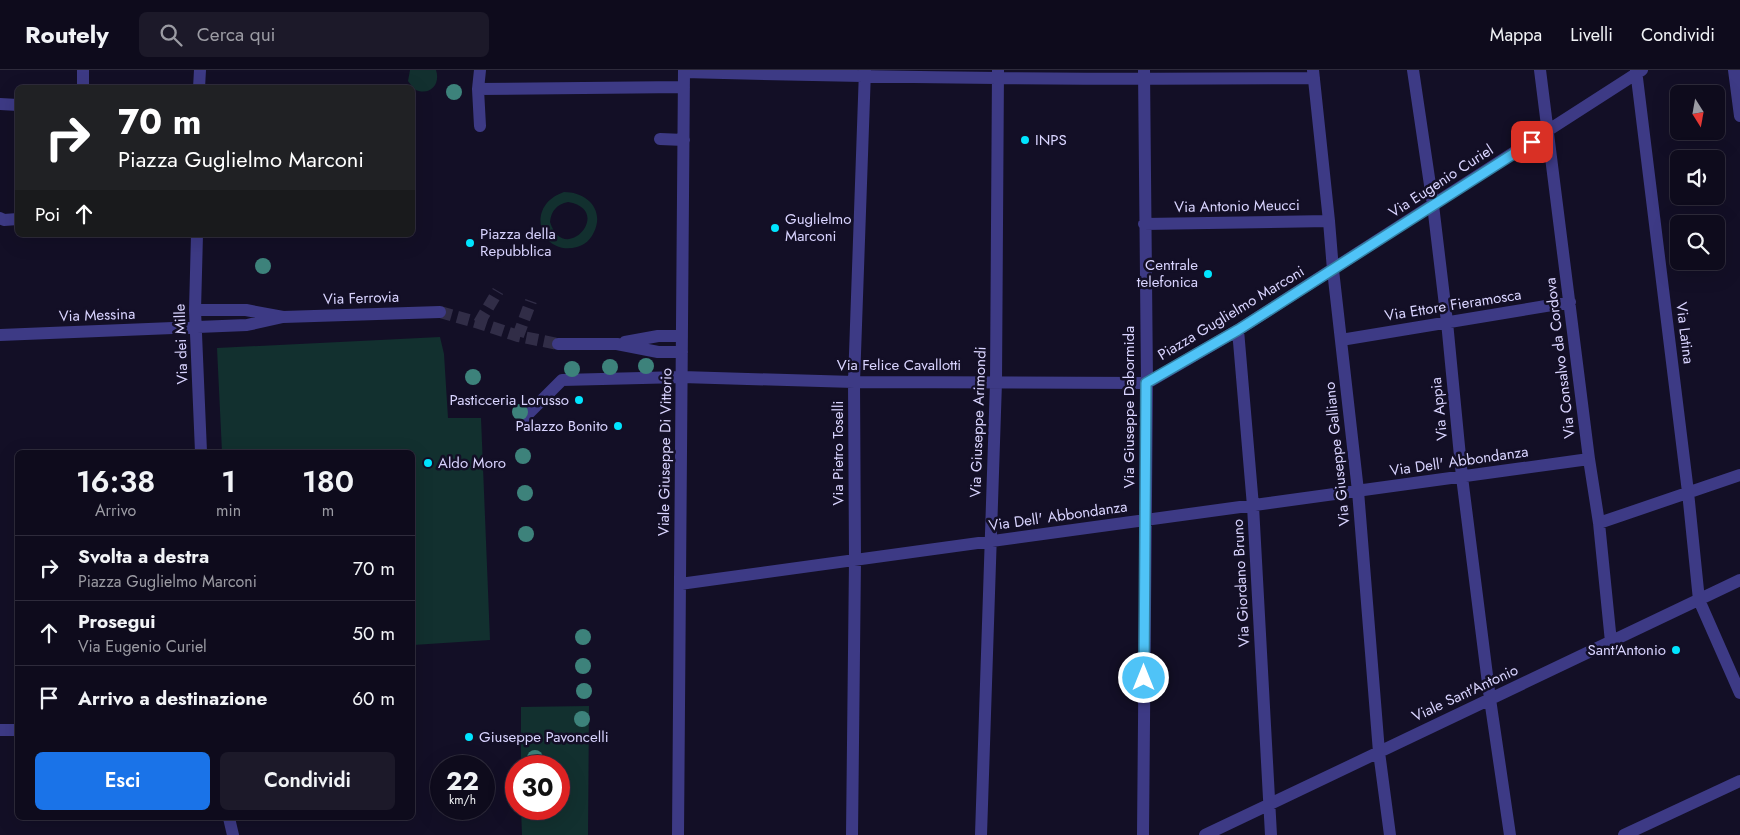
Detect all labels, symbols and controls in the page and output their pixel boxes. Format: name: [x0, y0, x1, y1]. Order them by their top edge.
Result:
search box: [139, 12, 489, 57]
text: Routely: [25, 17, 109, 52]
icon: search: [157, 21, 185, 49]
text: Cerca qui: [197, 21, 276, 48]
text: Mappa: [1490, 22, 1542, 48]
text: Livelli: [1570, 22, 1613, 48]
text: Condividi: [1641, 22, 1715, 48]
north arrow: [1670, 85, 1725, 140]
map controls: [1670, 85, 1725, 270]
text: 70 m: [118, 97, 201, 147]
icon: right: [35, 105, 100, 170]
pin: [1511, 121, 1553, 163]
icon: arrive: [1518, 128, 1546, 156]
place label: INPS: [1035, 129, 1067, 151]
marker: INPS: [1019, 134, 1031, 146]
street label: Via Eugenio Curiel: [1384, 139, 1498, 223]
text: Piazza Guglielmo Marconi: [118, 143, 364, 175]
button: sound: [1670, 150, 1725, 205]
street label: Via Antonio Meucci: [1174, 194, 1300, 218]
icon: ahead: [70, 200, 98, 228]
text: Poi: [35, 201, 60, 228]
place label: Guglielmo Marconi: [785, 208, 851, 247]
button: search: [1670, 215, 1725, 270]
marker: Guglielmo Marconi: [769, 222, 781, 234]
place label: Piazza della Repubblica: [480, 223, 556, 262]
marker: Piazza della Repubblica: [464, 237, 476, 249]
place label: Centrale telefonica: [1137, 254, 1198, 293]
street label: Piazza Guglielmo Marconi: [1153, 260, 1309, 366]
marker: Centrale telefonica: [1202, 268, 1214, 280]
street label: Via Consalvo da Cordova: [1539, 276, 1581, 440]
street label: Via Ettore Fieramosca: [1383, 283, 1523, 327]
street label: Via Ferrovia: [323, 286, 399, 310]
street label: Via Latina: [1670, 301, 1700, 365]
street label: Via Messina: [58, 303, 136, 327]
street label: Via dei Mille: [169, 303, 193, 385]
street label: Via Giuseppe Dabormida: [1118, 326, 1140, 488]
street label: Via Giuseppe Arimondi: [964, 346, 992, 498]
street label: Via Felice Cavallotti: [837, 354, 961, 376]
street label: Viale Giuseppe Di Vittorio: [653, 368, 677, 536]
street label: Via Appia: [1425, 376, 1453, 442]
street label: Via Giuseppe Galliano: [1318, 381, 1356, 527]
place label: Pasticceria Lorusso: [449, 389, 569, 411]
marker: Pasticceria Lorusso: [573, 394, 585, 406]
street label: Via Pietro Toselli: [827, 401, 849, 505]
place label: Palazzo Bonito: [516, 415, 608, 437]
marker: Palazzo Bonito: [612, 420, 624, 432]
street label: Via Dell' Abbondanza: [1388, 440, 1530, 482]
place label: Aldo Moro: [438, 452, 506, 474]
marker: Aldo Moro: [422, 457, 434, 469]
text: 16:38: [76, 460, 155, 503]
text: 1: [221, 460, 236, 503]
text: 180: [302, 460, 354, 503]
street label: Via Dell' Abbondanza: [987, 495, 1129, 537]
text: Arrivo: [95, 499, 136, 522]
text: min: [216, 499, 241, 522]
text: m: [322, 499, 334, 522]
street label: Via Giordano Bruno: [1227, 518, 1255, 648]
text: Svolta a destra: [78, 543, 209, 570]
icon: right: [35, 554, 63, 582]
text: 70 m: [353, 555, 395, 582]
text: Piazza Guglielmo Marconi: [78, 570, 257, 593]
text: Prosegui: [78, 608, 156, 635]
icon: ahead: [35, 619, 63, 647]
text: 50 m: [352, 620, 395, 647]
text: Via Eugenio Curiel: [78, 635, 207, 658]
place label: Sant'Antonio: [1588, 639, 1666, 661]
marker: Sant'Antonio: [1670, 644, 1682, 656]
position arrow: [1117, 651, 1169, 703]
street label: Viale Sant'Antonio: [1408, 659, 1522, 727]
icon: arrive: [35, 684, 63, 712]
text: Arrivo a destinazione: [78, 685, 267, 712]
text: 60 m: [352, 685, 395, 712]
place label: Giuseppe Pavoncelli: [479, 726, 609, 748]
marker: Giuseppe Pavoncelli: [463, 731, 475, 743]
button: Esci: [35, 752, 210, 810]
button: Condividi: [220, 752, 395, 810]
speed limit sign: 30: [505, 755, 570, 820]
text: 22: [446, 763, 479, 799]
text: km/h: [449, 791, 476, 809]

